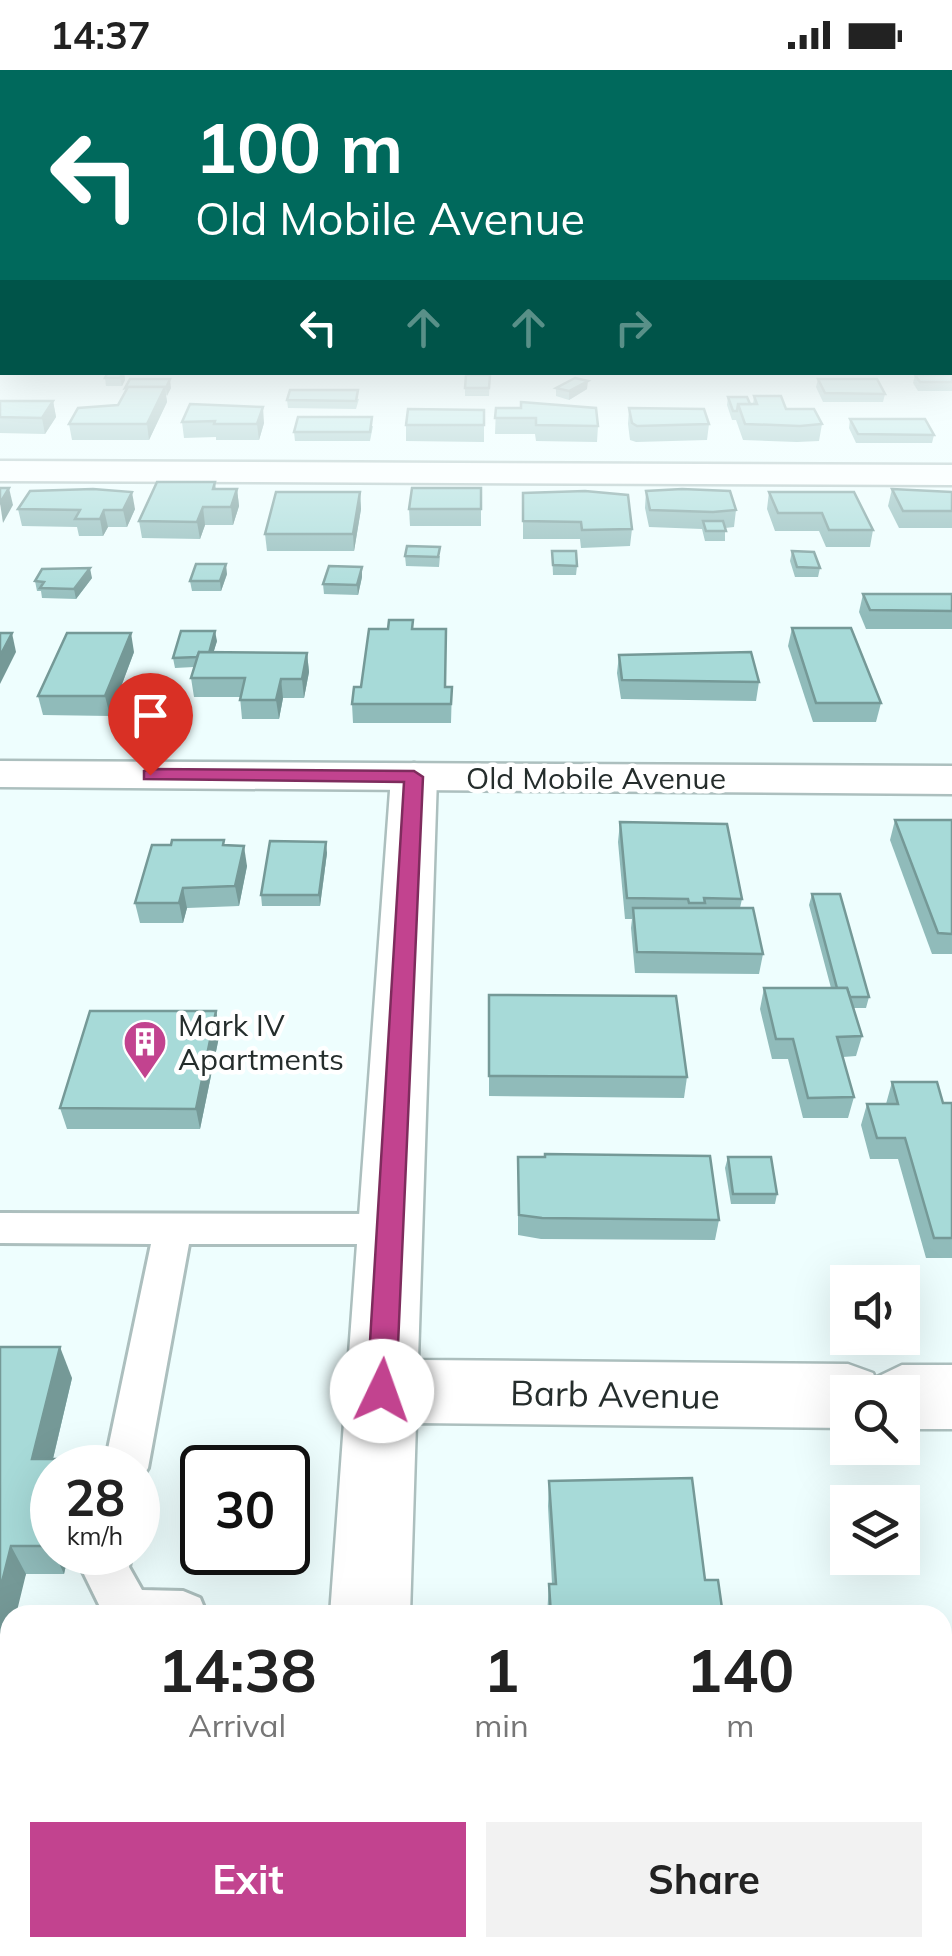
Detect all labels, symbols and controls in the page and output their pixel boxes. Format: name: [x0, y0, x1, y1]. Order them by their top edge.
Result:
text: 14:37: [50, 11, 151, 59]
text: 100 m: [195, 103, 403, 191]
icon: left: [30, 110, 160, 240]
text: Old Mobile Avenue: [195, 190, 585, 246]
icon: left: [291, 300, 346, 355]
icon: ahead: [396, 300, 451, 355]
icon: ahead: [501, 300, 556, 355]
icon: right: [606, 300, 661, 355]
pin: [108, 673, 193, 776]
icon: arrive: [123, 688, 178, 743]
street label: Old Mobile Avenue: [466, 759, 726, 797]
place label: Mark IV Apartments: [178, 1006, 344, 1078]
building icon: Mark IV Apartments: [122, 1019, 168, 1080]
map controls: [830, 1265, 920, 1575]
button: sound: [830, 1265, 920, 1355]
position arrow: [330, 1339, 434, 1443]
street label: Barb Avenue: [510, 1370, 720, 1418]
button: search: [830, 1375, 920, 1465]
speed limit sign: 30: [180, 1445, 310, 1575]
text: 28: [65, 1466, 125, 1529]
button: layers: [830, 1485, 920, 1575]
text: km/h: [67, 1520, 123, 1551]
text: 14:38: [158, 1632, 317, 1707]
text: 1: [483, 1632, 519, 1707]
text: 140: [686, 1632, 794, 1707]
text: Arrival: [188, 1705, 286, 1745]
text: min: [474, 1705, 529, 1745]
text: m: [726, 1705, 754, 1745]
button: Exit: [30, 1822, 466, 1937]
button: Share: [486, 1822, 922, 1937]

